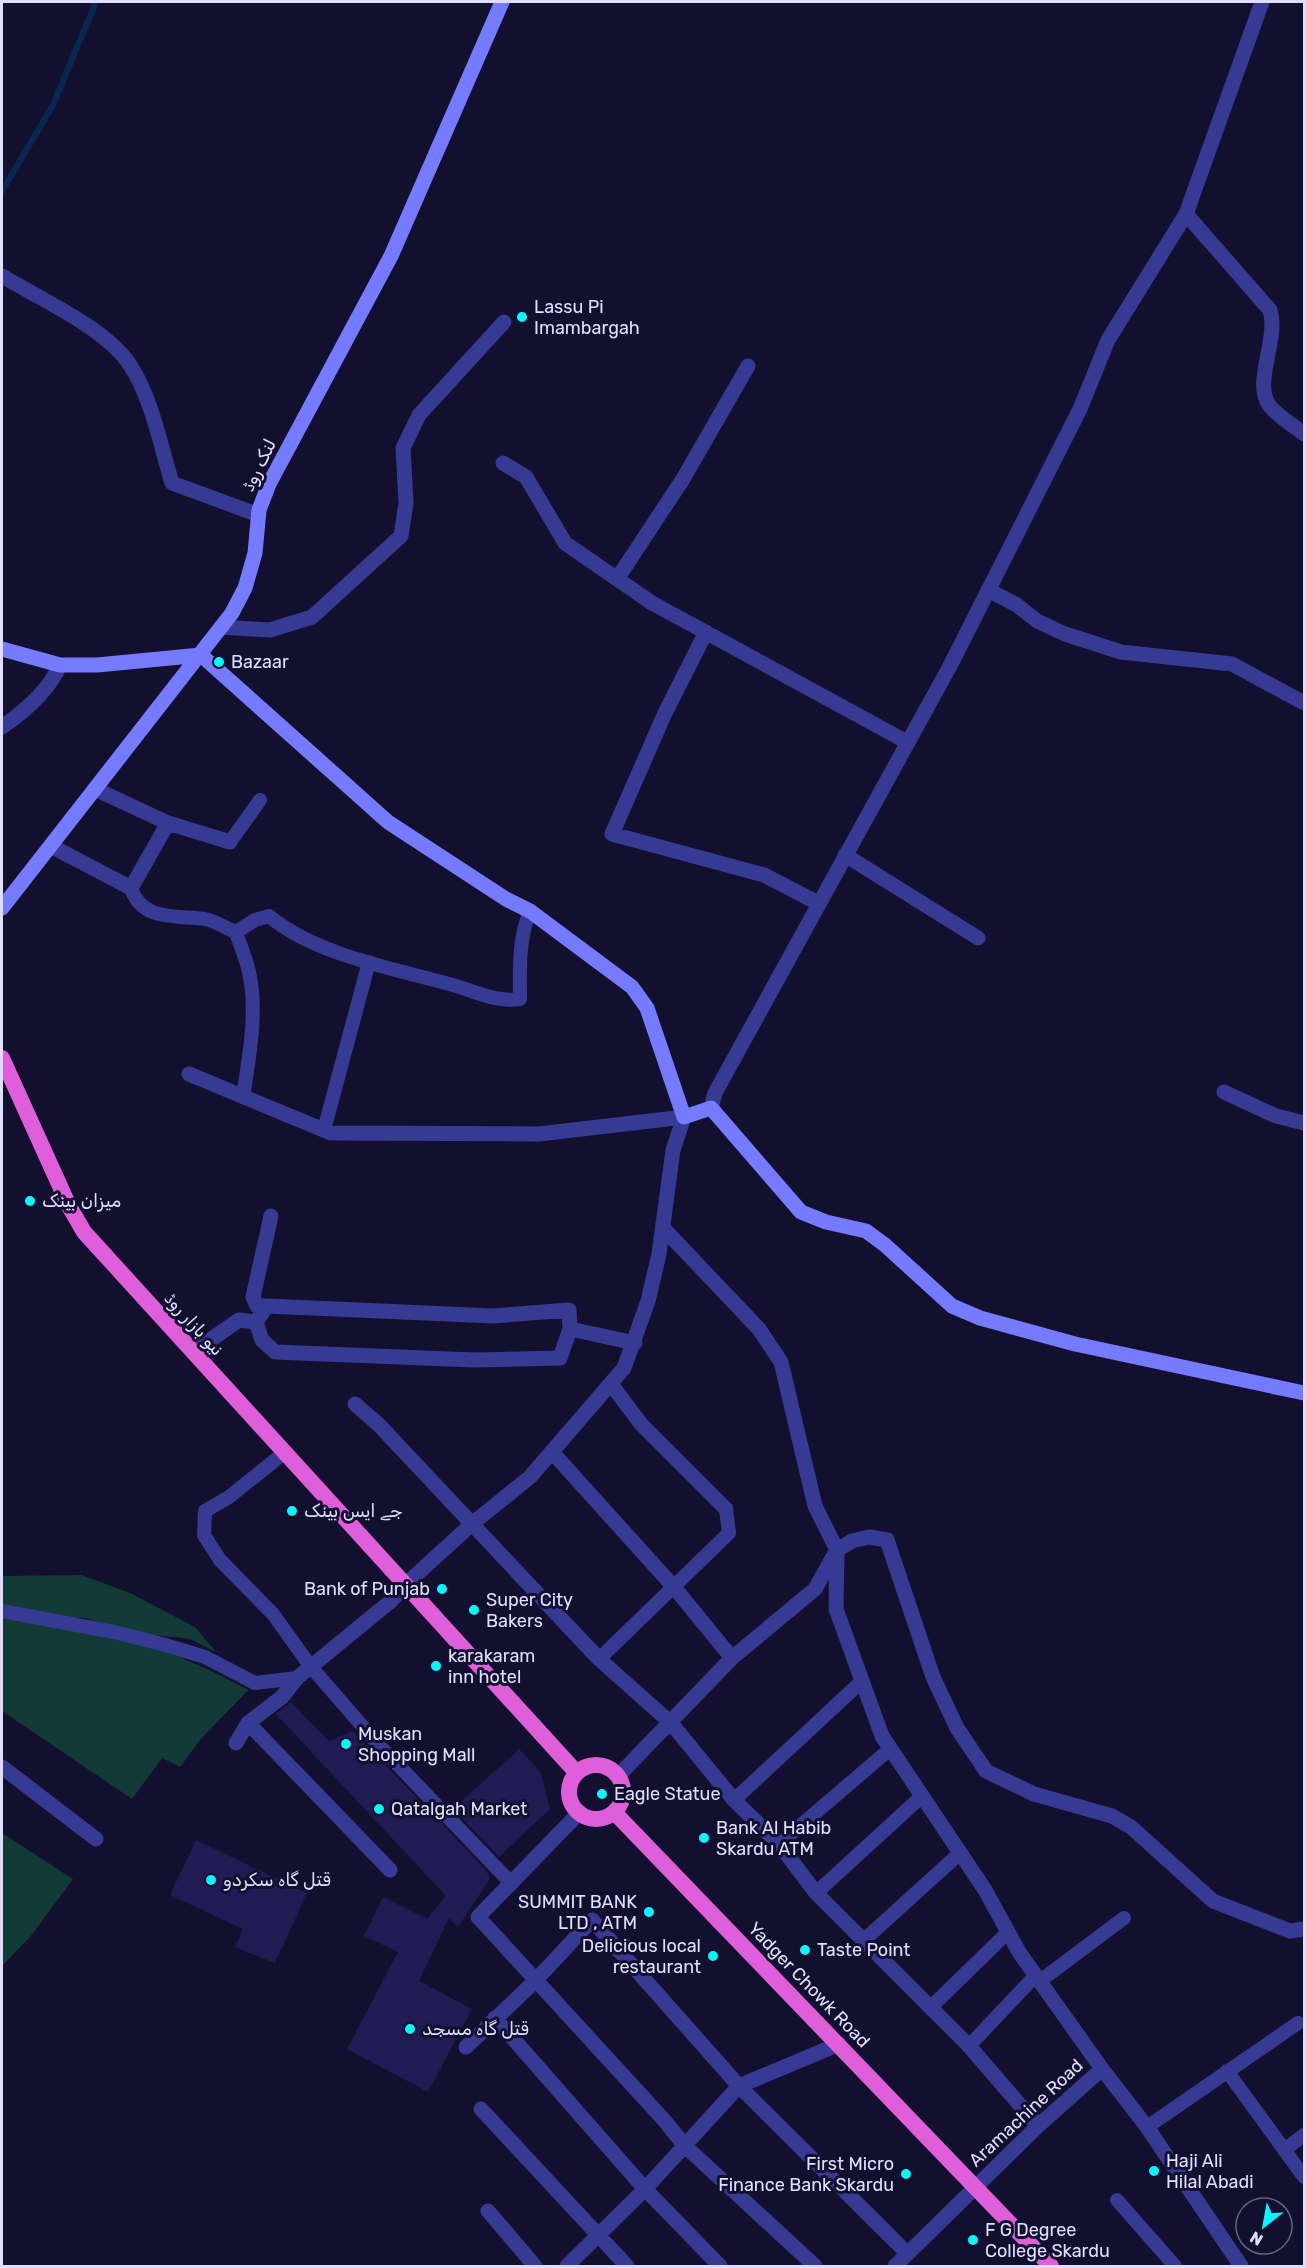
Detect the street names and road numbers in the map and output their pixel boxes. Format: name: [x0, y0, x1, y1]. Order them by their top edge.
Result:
street label: لنک روڈ: [237, 435, 281, 495]
street label: نیو بازار روڈ: [160, 1288, 228, 1360]
street label: Yadger Chowk Road: [743, 1918, 875, 2052]
street label: Aramachine Road: [964, 2055, 1088, 2171]

